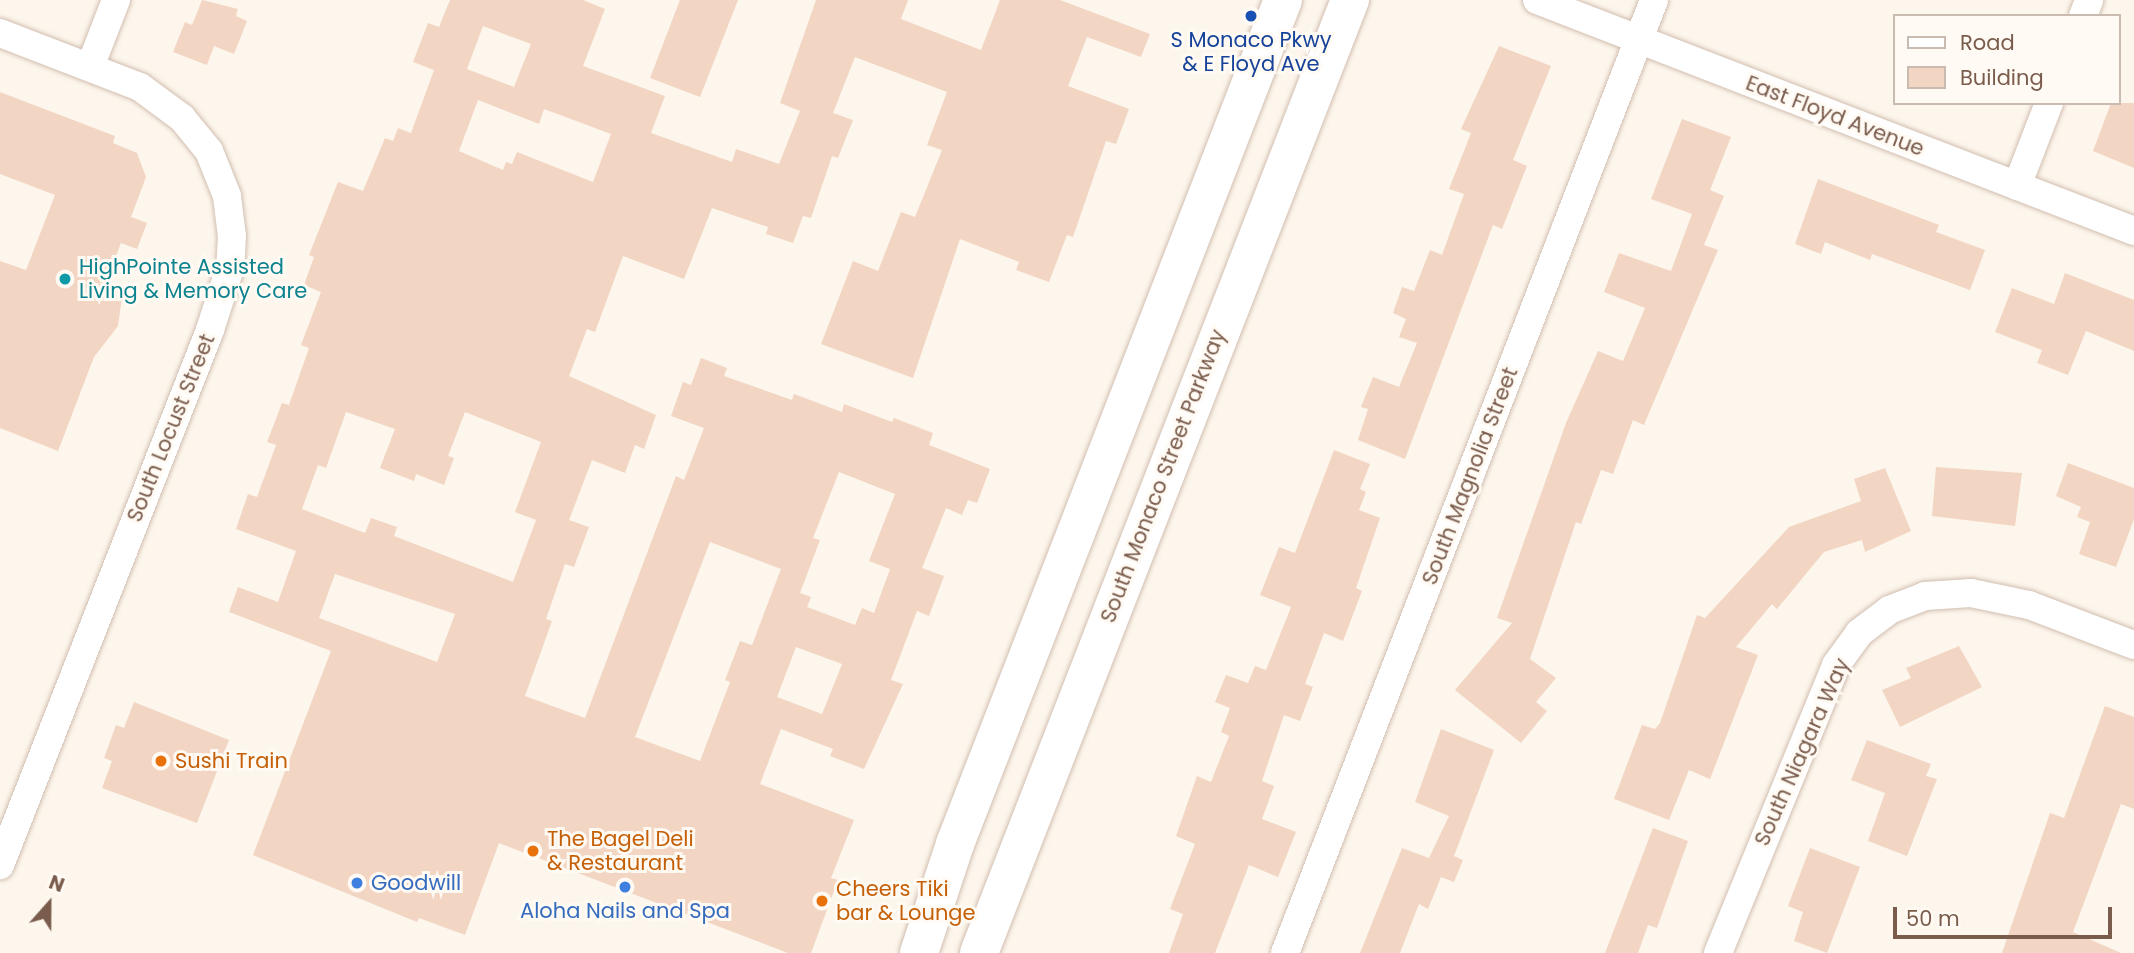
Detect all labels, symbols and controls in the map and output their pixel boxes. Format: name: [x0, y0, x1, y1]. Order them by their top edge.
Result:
marker: S Monaco Pkwy & E Floyd Ave: [1243, 8, 1259, 24]
legend: [1892, 14, 2120, 105]
place label: S Monaco Pkwy & E Floyd Ave: [1171, 27, 1331, 77]
text: Road: [1960, 28, 2015, 57]
text: Building: [1960, 63, 2044, 92]
street label: East Floyd Avenue: [1742, 70, 1928, 162]
place label: HighPointe Assisted Living & Memory Care: [79, 254, 307, 304]
marker: HighPointe Assisted Living & Memory Care: [57, 271, 73, 287]
street label: South Monaco Street Parkway: [1095, 326, 1231, 626]
street label: South Locust Street: [122, 330, 220, 526]
street label: South Magnolia Street: [1417, 364, 1523, 588]
street label: South Niagara Way: [1749, 654, 1855, 850]
place label: Sushi Train: [175, 748, 288, 774]
marker: Sushi Train: [153, 753, 169, 769]
place label: The Bagel Deli & Restaurant: [547, 826, 694, 876]
marker: The Bagel Deli & Restaurant: [525, 843, 541, 859]
north arrow: [14, 869, 84, 939]
text: N: [45, 869, 68, 899]
place label: Goodwill: [371, 870, 461, 896]
marker: Goodwill: [349, 875, 365, 891]
place label: Cheers Tiki bar & Lounge: [836, 876, 976, 926]
marker: Aloha Nails and Spa: [617, 879, 633, 895]
marker: Cheers Tiki bar & Lounge: [814, 893, 830, 909]
scale bar: [1896, 894, 2115, 938]
place label: Aloha Nails and Spa: [520, 898, 730, 924]
text: 50 m: [1906, 904, 1960, 933]

